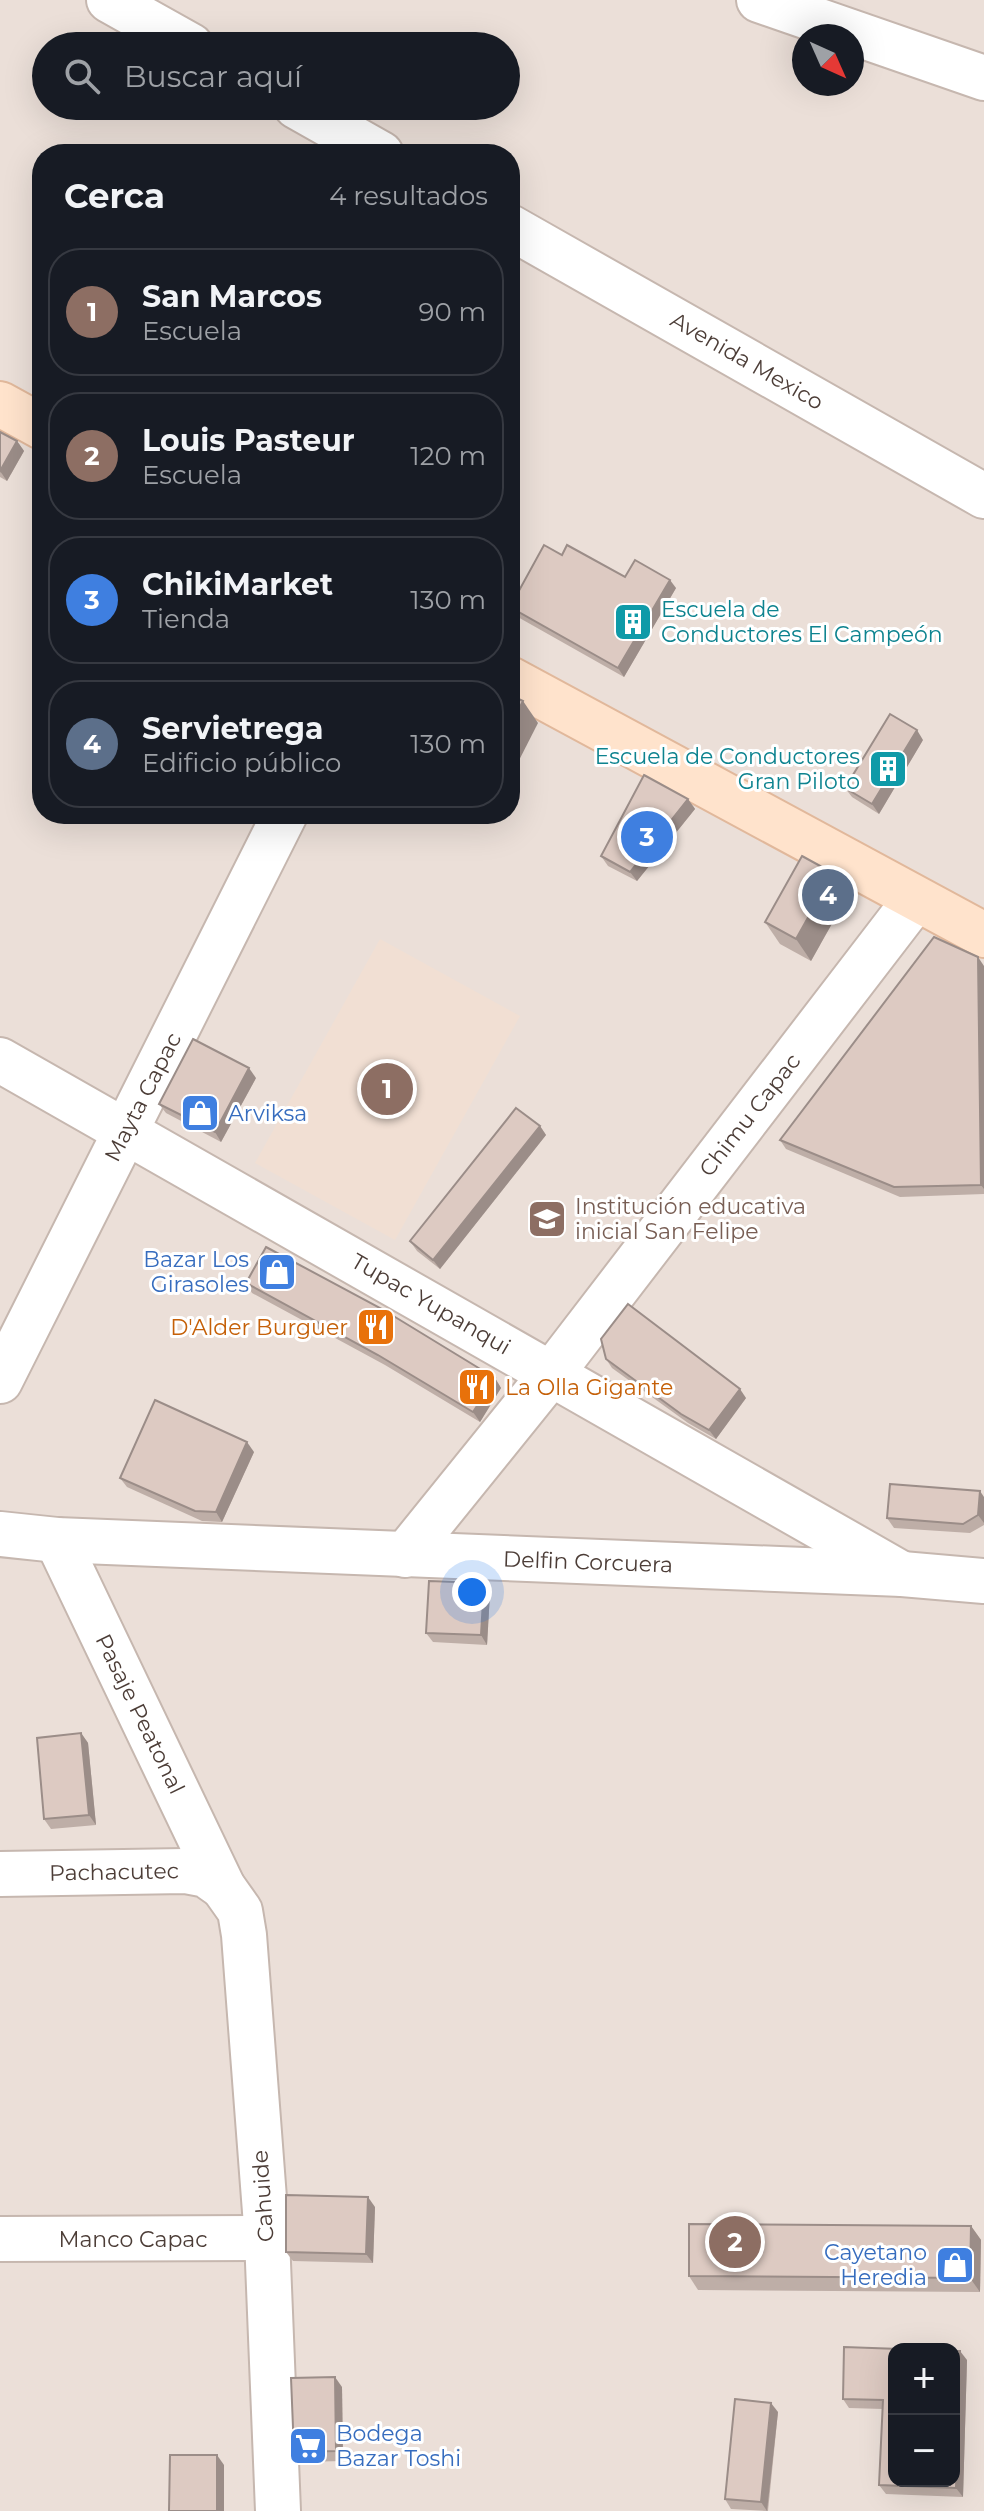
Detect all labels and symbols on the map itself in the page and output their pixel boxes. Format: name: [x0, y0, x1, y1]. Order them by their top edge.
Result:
north arrow: [792, 24, 864, 96]
street label: Avenida Mexico: [666, 306, 828, 416]
place label: Escuela de Conductores El Campeón: [661, 596, 943, 648]
building icon: Escuela de Conductores El Campeón: [612, 601, 654, 643]
place label: Escuela de Conductores Gran Piloto: [595, 743, 860, 795]
building icon: Escuela de Conductores Gran Piloto: [867, 748, 909, 790]
pin: 3: [621, 807, 673, 867]
pin: 4: [802, 865, 854, 925]
street label: Mayta Capac: [99, 1028, 187, 1166]
street label: Chimu Capac: [694, 1048, 806, 1182]
pin: 1: [361, 1059, 413, 1119]
shop icon: Arviksa: [179, 1092, 221, 1134]
place label: Arviksa: [228, 1100, 307, 1127]
place label: Institución educativa inicial San Felipe: [575, 1193, 806, 1245]
school or university icon: Institución educativa inicial San Felipe: [526, 1198, 568, 1240]
place label: Bazar Los Girasoles: [143, 1246, 249, 1298]
street label: Tupac Yupanqui: [347, 1247, 515, 1361]
shop icon: Bazar Los Girasoles: [256, 1251, 298, 1293]
restaurant icon: D'Alder Burguer: [355, 1306, 397, 1348]
place label: D'Alder Burguer: [170, 1314, 348, 1341]
restaurant icon: La Olla Gigante: [456, 1366, 498, 1408]
place label: La Olla Gigante: [505, 1374, 673, 1401]
street label: Delfin Corcuera: [503, 1546, 673, 1578]
your location: [452, 1572, 492, 1612]
street label: Pasaje Peatonal: [90, 1630, 190, 1798]
street label: Pachacutec: [49, 1857, 179, 1887]
street label: Cahuide: [246, 2149, 280, 2243]
pin: 2: [709, 2212, 761, 2272]
street label: Manco Capac: [58, 2226, 208, 2253]
place label: Cayetano Heredia: [824, 2239, 927, 2291]
shop icon: Cayetano Heredia: [934, 2244, 976, 2286]
place label: Bodega Bazar Toshi: [336, 2420, 461, 2472]
supermarket icon: Bodega Bazar Toshi: [287, 2425, 329, 2467]

